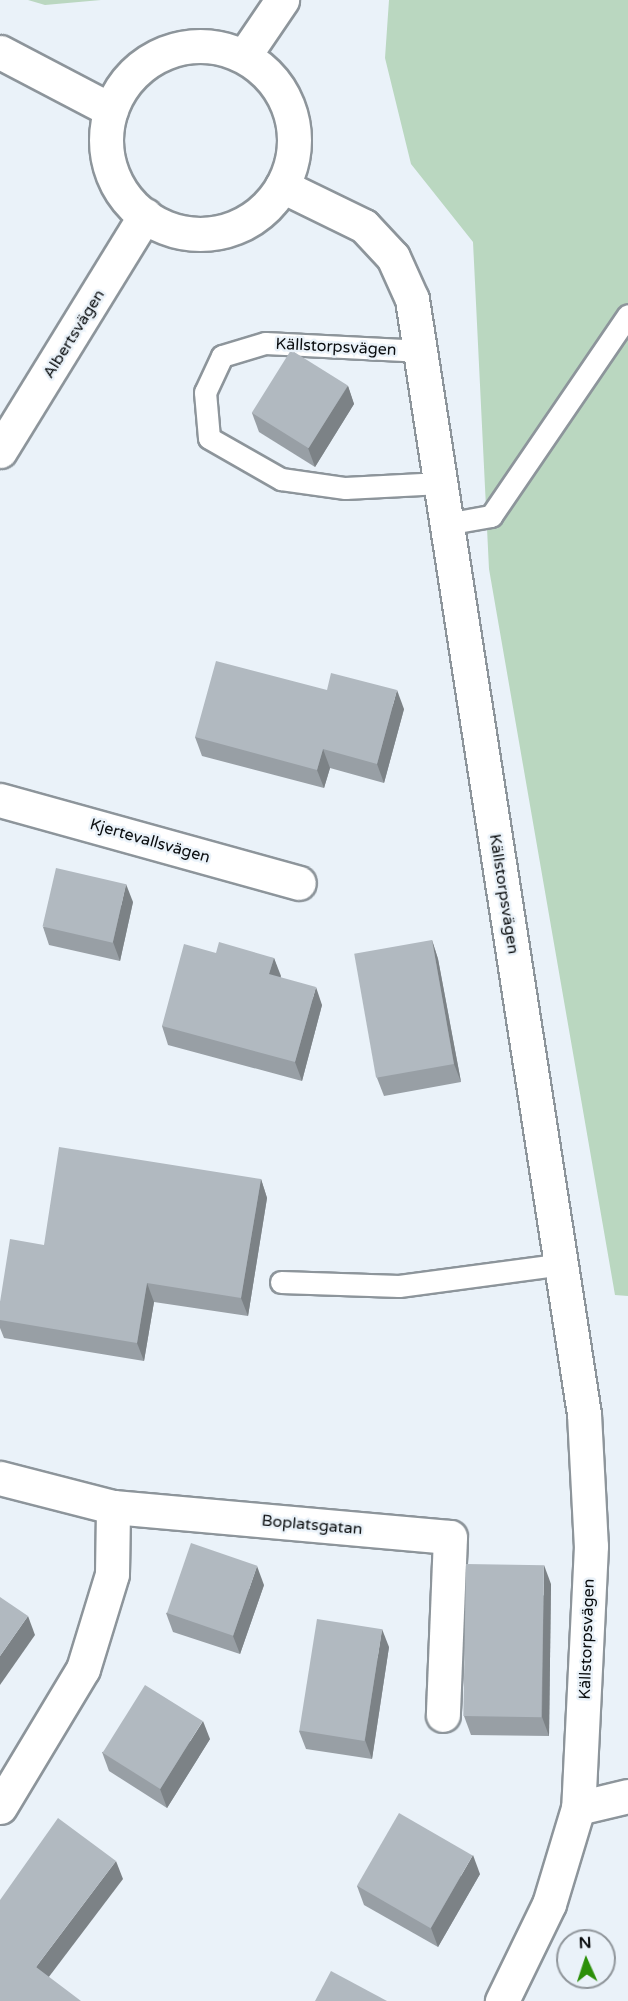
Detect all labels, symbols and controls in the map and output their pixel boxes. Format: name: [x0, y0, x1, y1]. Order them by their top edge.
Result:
street label: Albertsvägen: [39, 286, 109, 382]
street label: Källstorpsvägen: [275, 334, 397, 360]
street label: Kjertevallsvägen: [88, 815, 212, 867]
street label: Källstorpsvägen: [485, 833, 523, 955]
street label: Boplatsgatan: [261, 1511, 363, 1539]
street label: Källstorpsvägen: [575, 1578, 599, 1700]
north arrow: [556, 1929, 616, 1989]
text: N: [578, 1933, 592, 1953]

